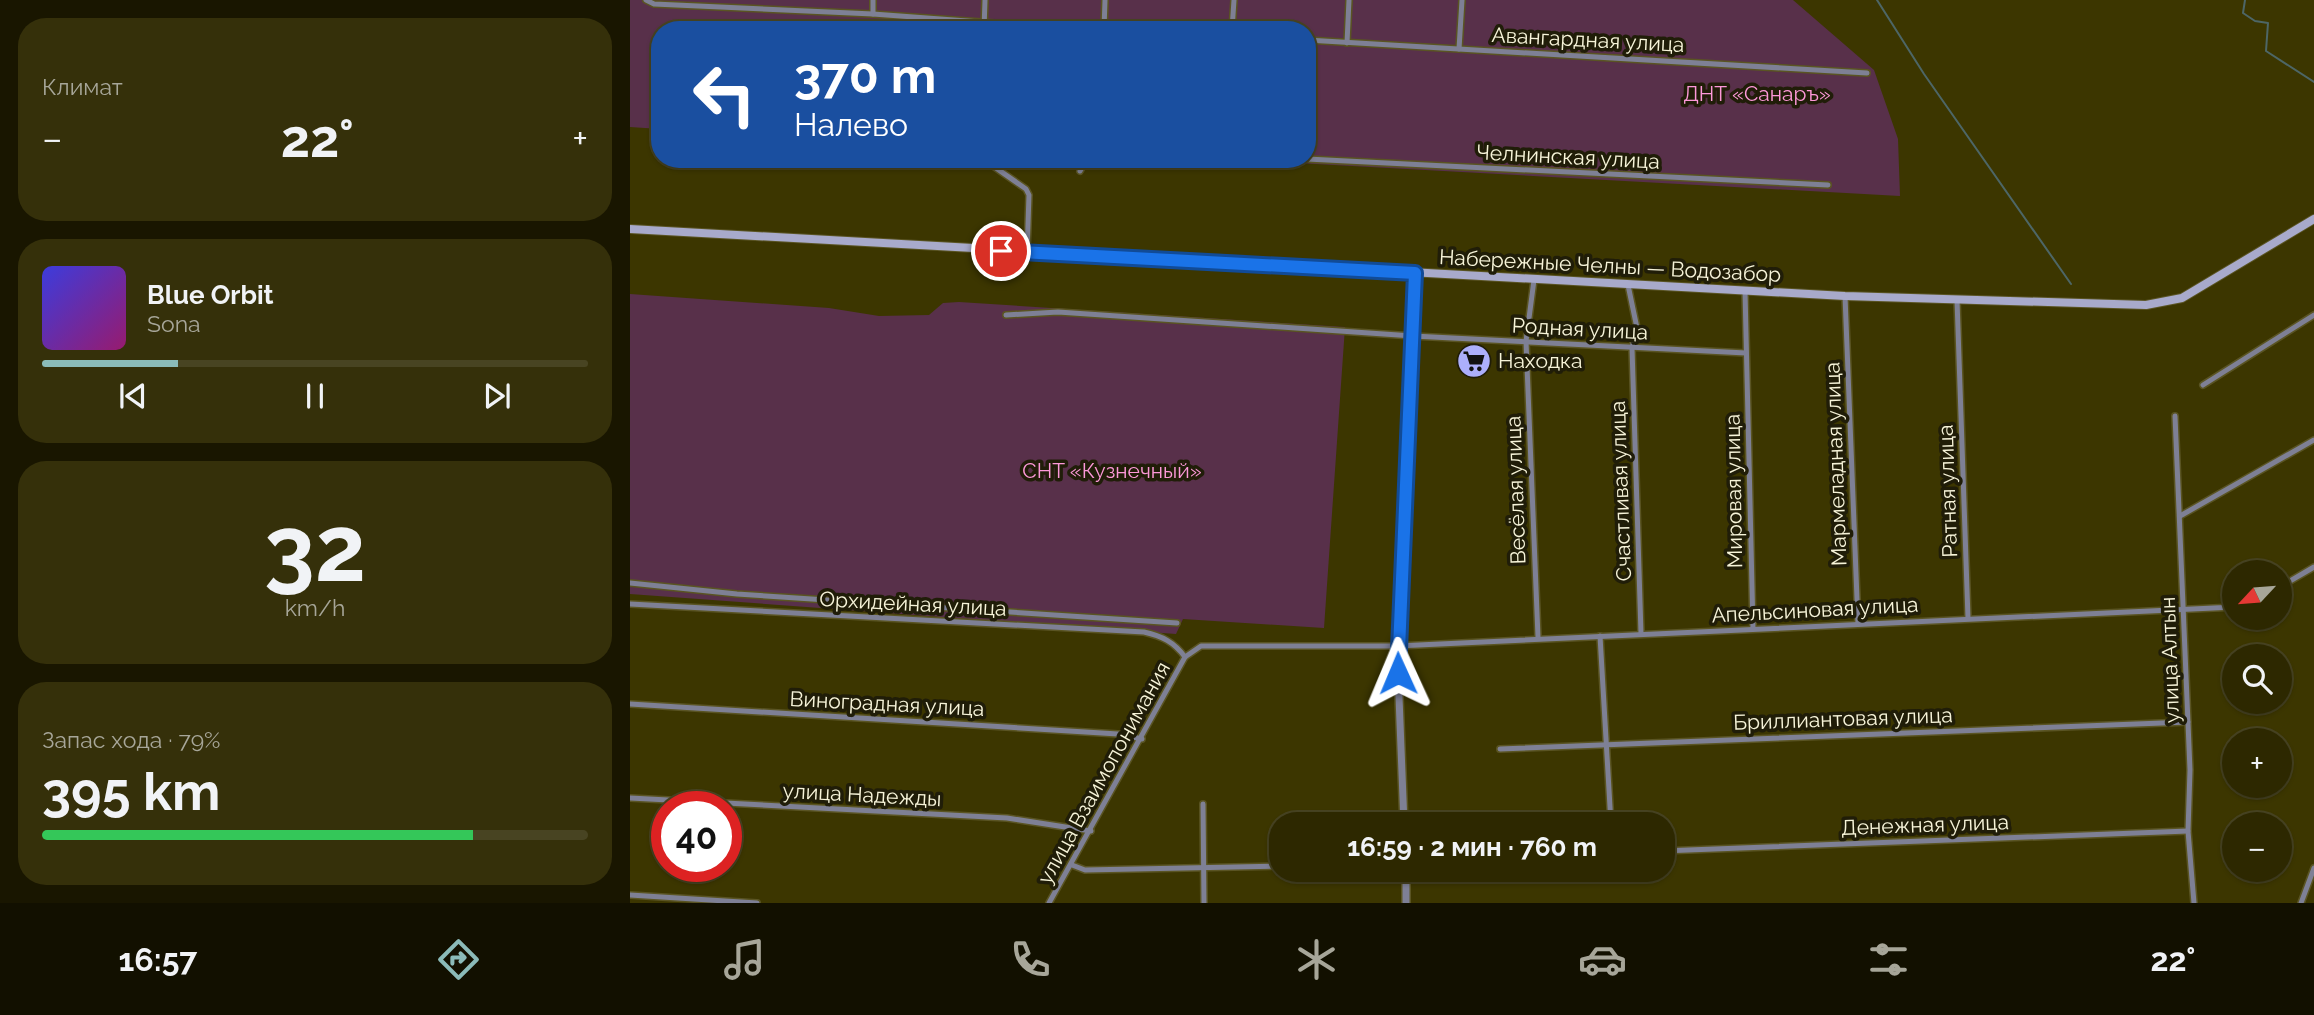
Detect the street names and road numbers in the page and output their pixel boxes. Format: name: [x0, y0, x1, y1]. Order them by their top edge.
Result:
street label: Авангардная улица: [1491, 22, 1685, 57]
street label: Челнинская улица: [1476, 139, 1660, 174]
street label: Набережные Челны — Водозабор: [1438, 244, 1782, 287]
street label: Родная улица: [1511, 312, 1649, 345]
street label: Мармеладная улица: [1819, 362, 1852, 566]
street label: Счастливая улица: [1605, 400, 1636, 582]
street label: Мировая улица: [1720, 414, 1747, 568]
street label: Весёлая улица: [1500, 415, 1531, 565]
street label: Ратная улица: [1933, 424, 1962, 558]
street label: Орхидейная улица: [819, 586, 1007, 621]
street label: Апельсиновая улица: [1711, 592, 1919, 627]
street label: улица Алтын: [2155, 596, 2184, 724]
street label: улица Взаимопонимания: [1032, 657, 1175, 888]
street label: Виноградная улица: [789, 686, 985, 721]
street label: Бриллиантовая улица: [1733, 702, 1953, 735]
street label: улица Надежды: [782, 778, 942, 811]
street label: Денежная улица: [1841, 809, 2009, 840]

